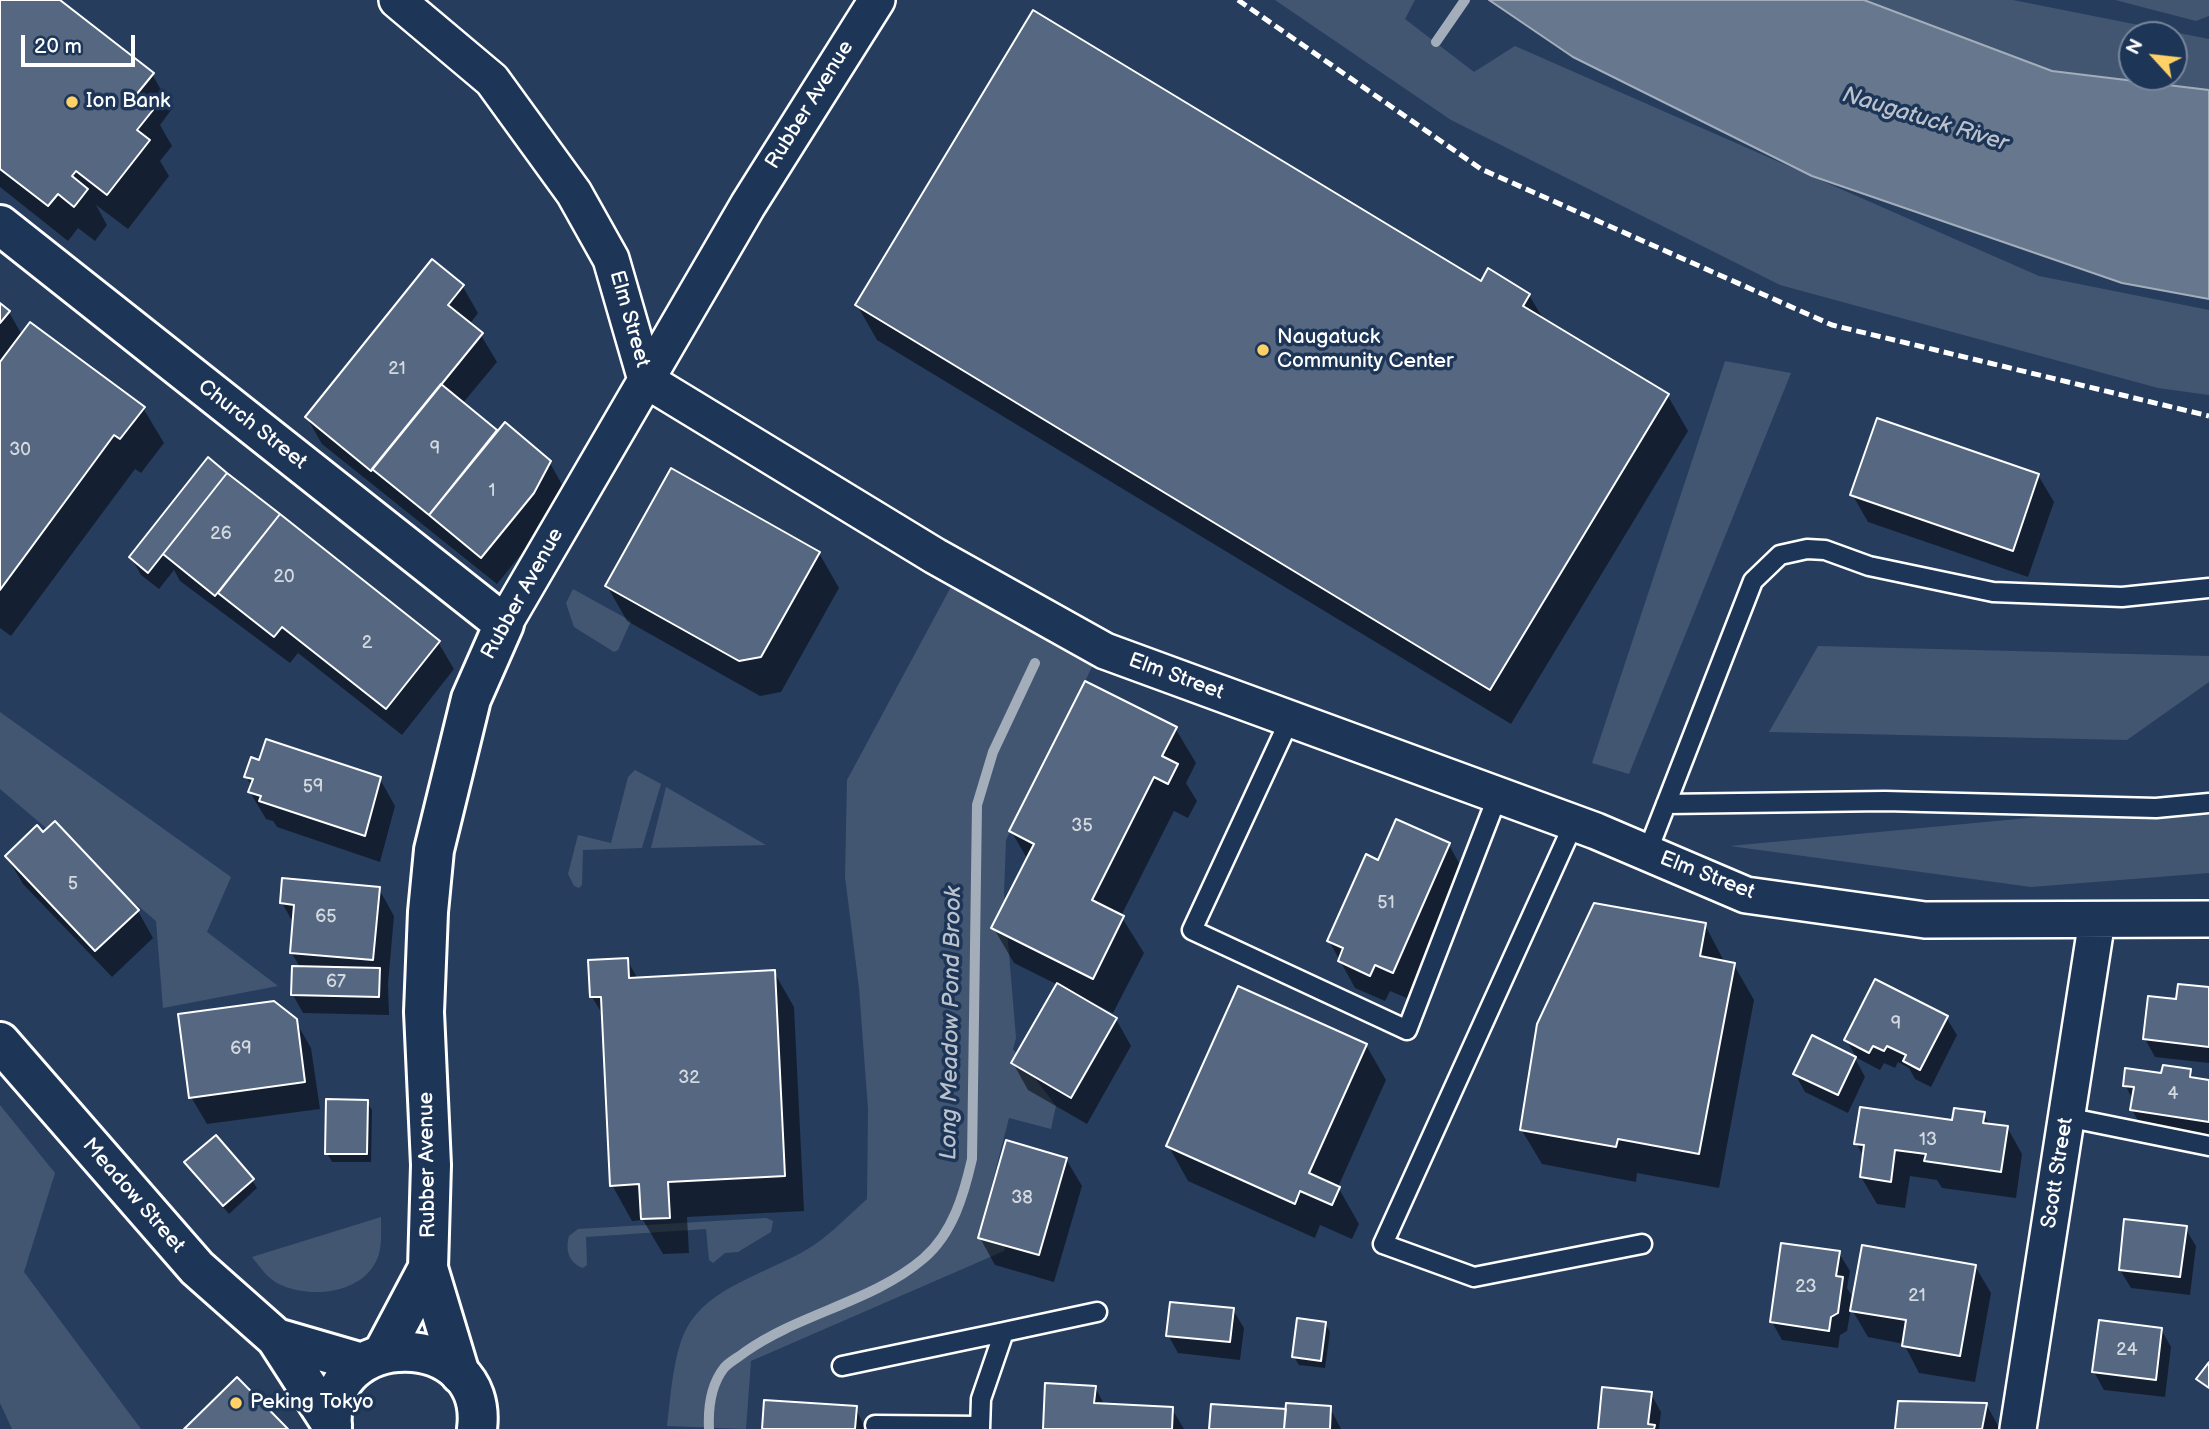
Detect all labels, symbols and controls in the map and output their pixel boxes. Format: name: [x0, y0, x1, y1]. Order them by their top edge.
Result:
scale bar: [24, 21, 138, 65]
north arrow: [2118, 21, 2188, 91]
text: 20 m: [34, 34, 82, 59]
street label: Rubber Avenue: [761, 36, 859, 174]
text: N: [2122, 36, 2149, 59]
water label: Naugatuck River: [1839, 82, 2011, 158]
place label: Ion Bank: [86, 89, 170, 115]
marker: Ion Bank: [64, 94, 80, 110]
street label: Elm Street: [603, 268, 655, 370]
place label: Naugatuck Community Center: [1277, 325, 1454, 375]
marker: Naugatuck Community Center: [1255, 342, 1271, 358]
house number: 21: [388, 358, 406, 380]
street label: Church Street: [192, 375, 312, 475]
house number: 9: [430, 438, 440, 460]
house number: 30: [9, 439, 31, 461]
house number: 1: [489, 480, 495, 502]
house number: 26: [210, 523, 232, 545]
street label: Rubber Avenue: [476, 524, 570, 664]
house number: 20: [273, 566, 295, 588]
house number: 2: [362, 632, 372, 654]
street label: Elm Street: [1125, 648, 1227, 706]
house number: 59: [303, 776, 323, 798]
house number: 35: [1071, 815, 1093, 837]
street label: Elm Street: [1656, 846, 1758, 906]
house number: 5: [68, 873, 78, 895]
water label: Long Meadow Pond Brook: [936, 886, 968, 1160]
house number: 51: [1377, 892, 1395, 914]
house number: 65: [315, 906, 337, 928]
house number: 67: [326, 971, 346, 993]
house number: 9: [1891, 1013, 1901, 1035]
house number: 69: [230, 1038, 252, 1060]
house number: 32: [678, 1067, 700, 1089]
house number: 4: [2168, 1083, 2178, 1105]
street label: Rubber Avenue: [414, 1092, 442, 1238]
street label: Scott Street: [2037, 1116, 2079, 1230]
house number: 13: [1919, 1129, 1937, 1151]
street label: Meadow Street: [76, 1133, 190, 1259]
house number: 38: [1011, 1187, 1033, 1209]
house number: 23: [1795, 1276, 1817, 1298]
house number: 21: [1908, 1285, 1926, 1307]
house number: 24: [2116, 1339, 2138, 1361]
place label: Peking Tokyo: [250, 1390, 374, 1416]
marker: Peking Tokyo: [228, 1395, 244, 1411]

